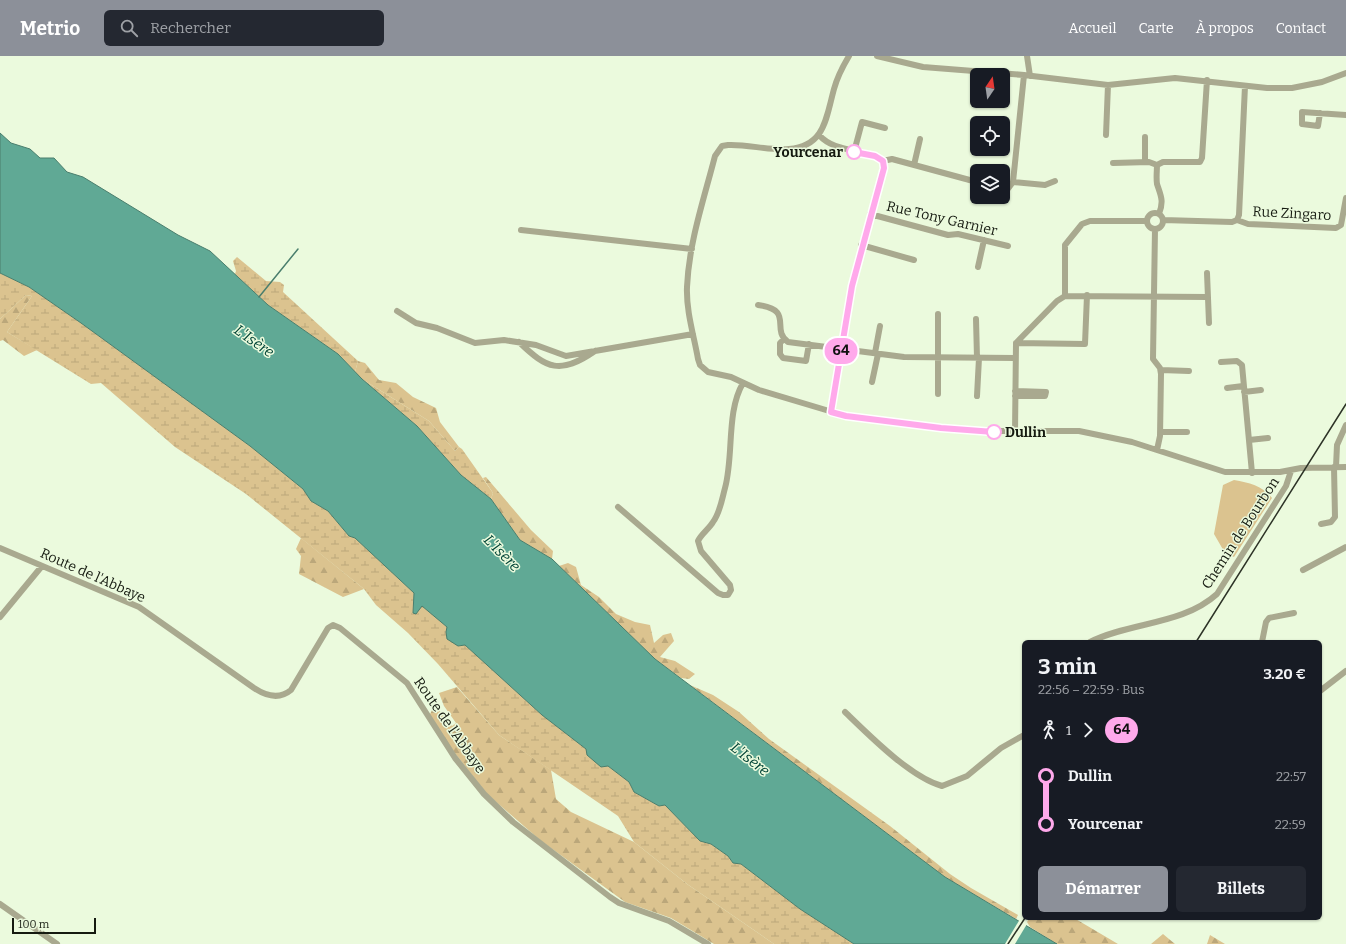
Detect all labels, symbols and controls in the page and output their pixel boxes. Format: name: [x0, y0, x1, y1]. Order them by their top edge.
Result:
search box: [104, 10, 384, 46]
text: Metrio: [20, 17, 80, 40]
icon: search: [118, 17, 140, 39]
text: Rechercher: [150, 19, 231, 37]
text: Accueil: [1069, 20, 1117, 37]
text: Carte: [1139, 20, 1174, 37]
text: À propos: [1196, 20, 1254, 37]
text: Contact: [1276, 20, 1326, 37]
north arrow: [970, 68, 1010, 108]
map controls: [970, 68, 1010, 204]
button: locate: [970, 116, 1010, 156]
place label: Yourcenar: [773, 144, 843, 161]
marker: Yourcenar: [846, 144, 862, 160]
button: layers: [970, 164, 1010, 204]
street label: Rue Tony Garnier: [885, 197, 999, 239]
street label: Rue Zingaro: [1252, 203, 1332, 224]
water label: L'Isère: [231, 321, 278, 361]
line badge: 64: [823, 338, 859, 364]
text: 64: [833, 342, 849, 359]
marker: Dullin: [986, 424, 1002, 440]
place label: Dullin: [1005, 424, 1046, 441]
street label: Chemin de Bourbon: [1198, 474, 1283, 592]
water label: L'Isère: [480, 531, 524, 575]
street label: Route de l'Abbaye: [38, 545, 148, 606]
text: 3 min: [1038, 653, 1097, 680]
text: 3.20 €: [1263, 665, 1306, 683]
street label: Route de l'Abbaye: [410, 674, 489, 777]
text: 22:56 – 22:59 · Bus: [1038, 682, 1144, 697]
icon: walk: [1038, 719, 1060, 741]
icon: forward: [1077, 719, 1099, 741]
text: 64: [1113, 721, 1130, 738]
text: 1: [1066, 723, 1071, 738]
water label: L'Isère: [727, 738, 773, 780]
text: Dullin: [1068, 767, 1112, 785]
text: 22:57: [1276, 769, 1306, 784]
text: Yourcenar: [1068, 815, 1143, 833]
text: 22:59: [1275, 817, 1306, 832]
button: Démarrer: [1038, 866, 1168, 912]
button: Billets: [1176, 866, 1306, 912]
scale bar: [12, 916, 96, 935]
text: 100 m: [18, 918, 49, 931]

